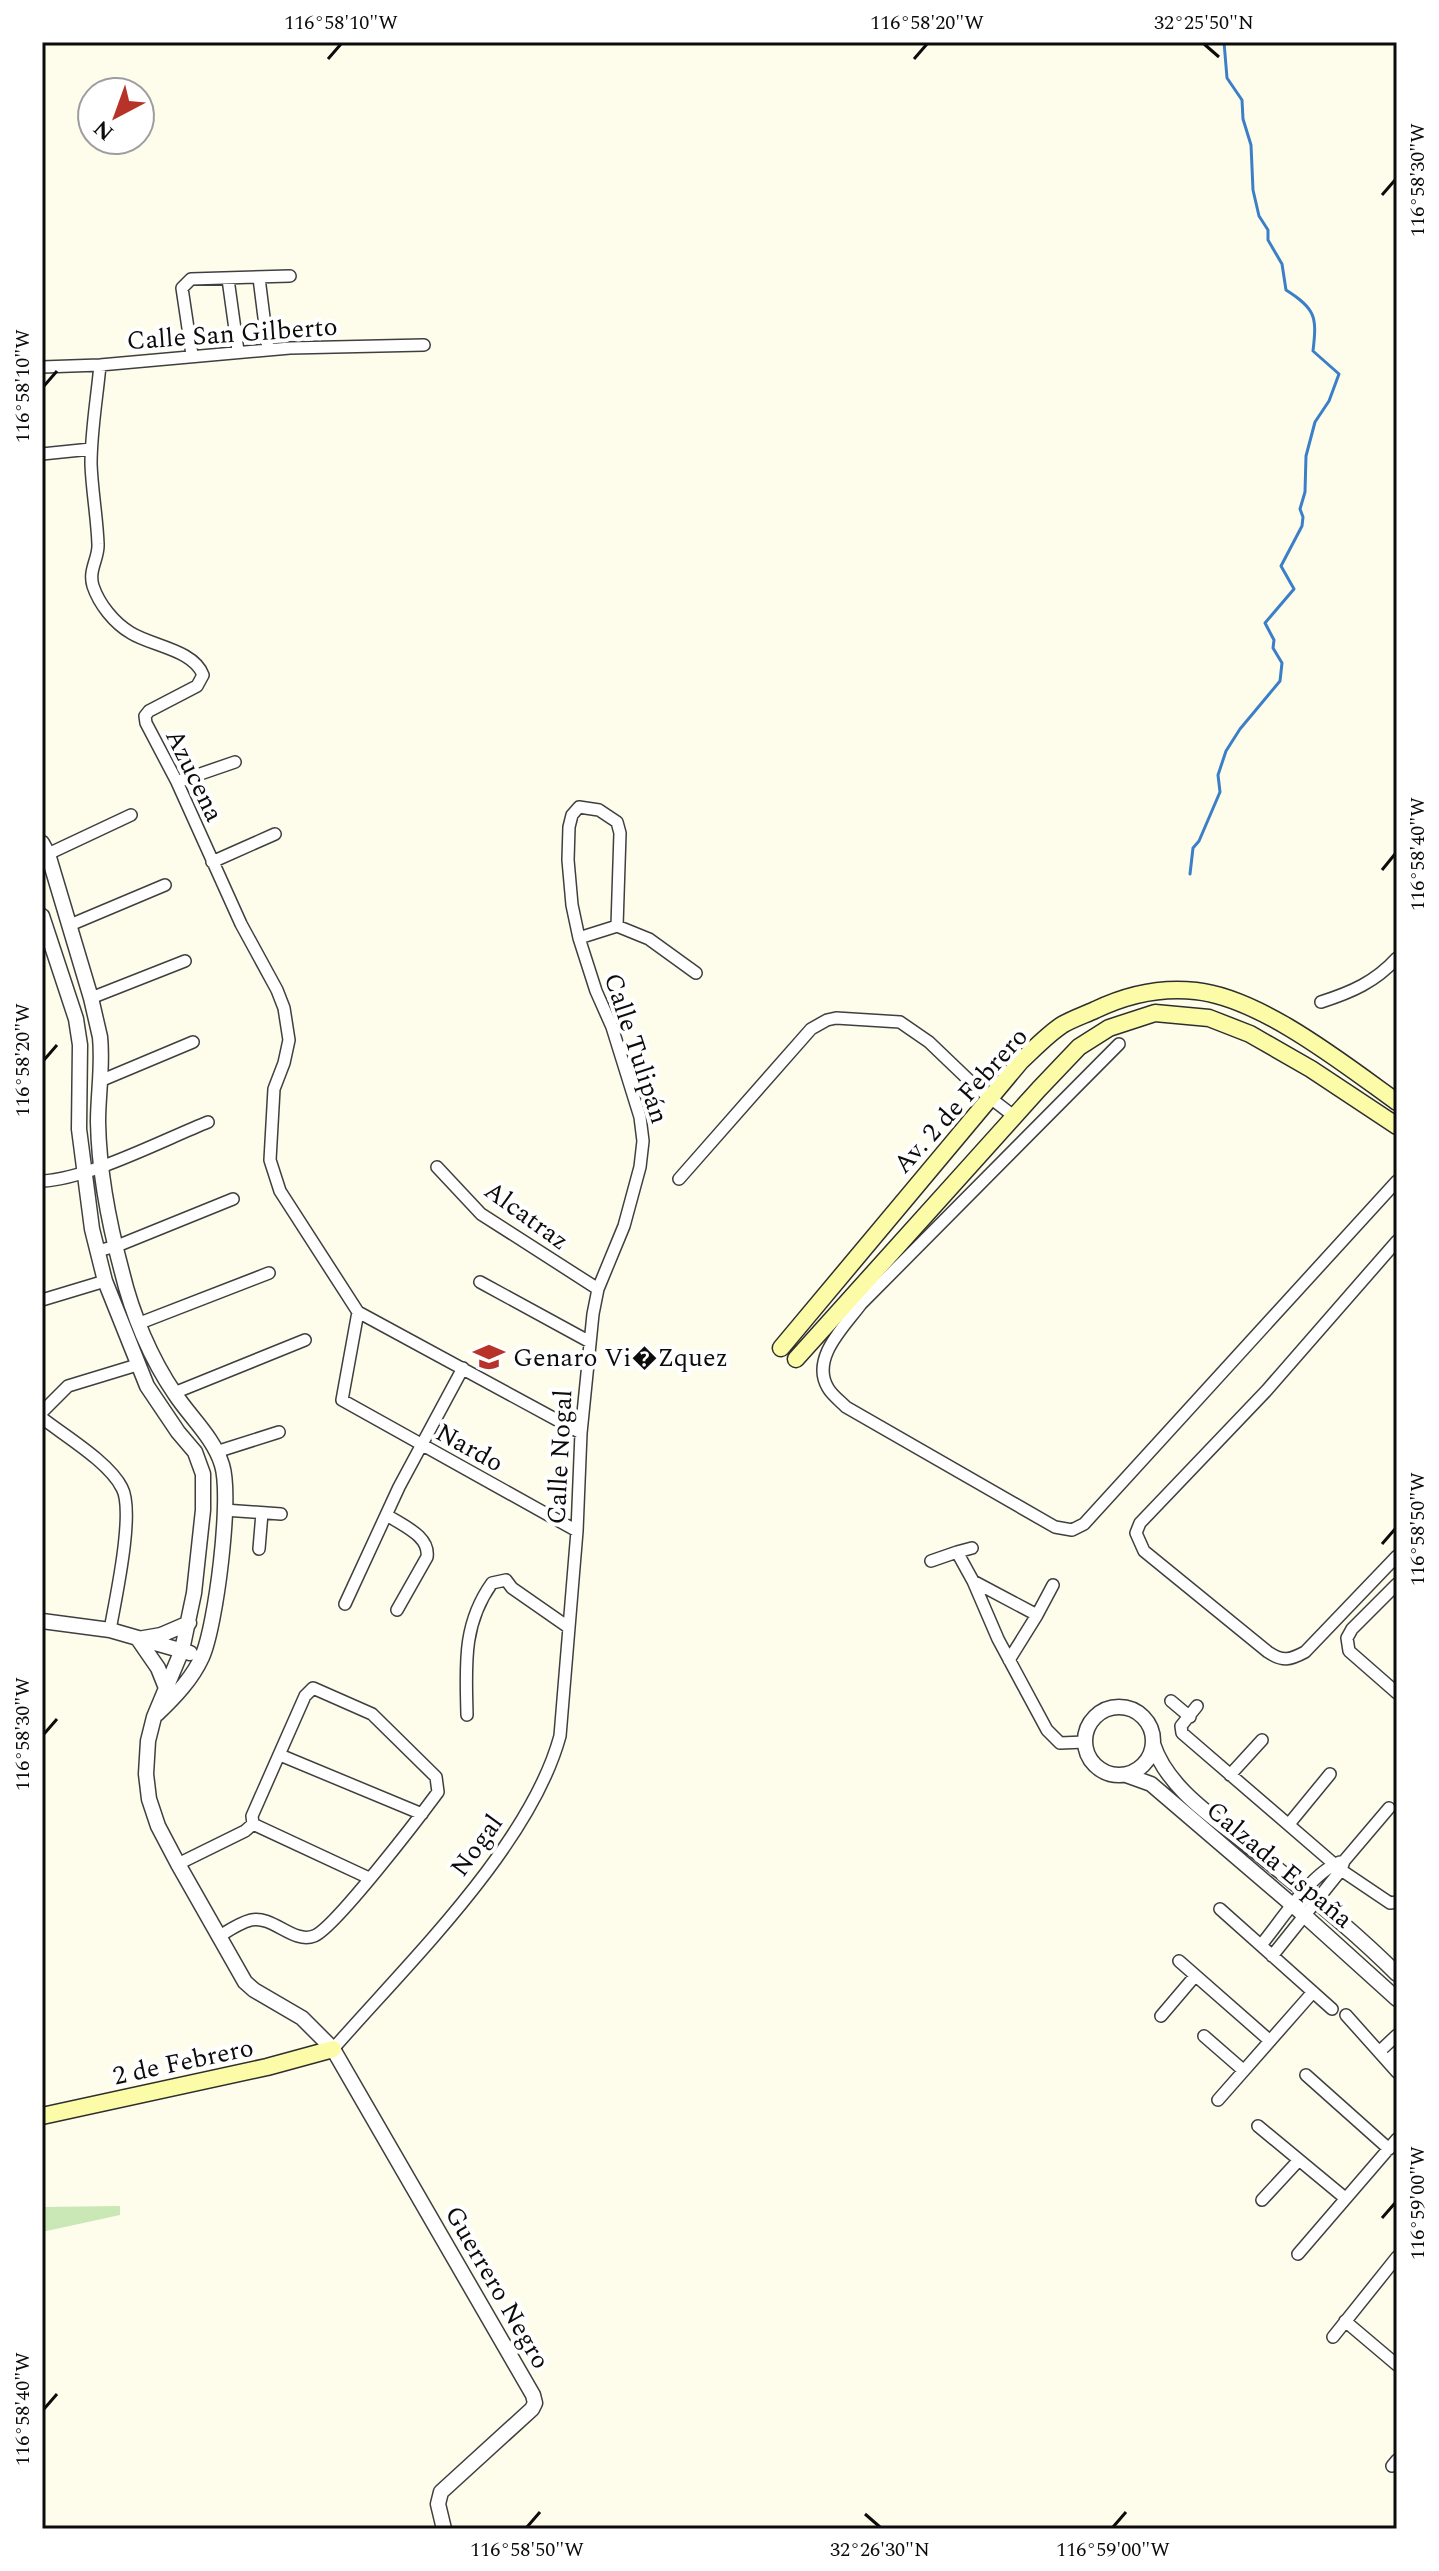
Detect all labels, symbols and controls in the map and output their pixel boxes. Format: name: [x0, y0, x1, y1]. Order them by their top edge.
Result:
text: 116°58'10"W: [284, 8, 398, 38]
text: 116°58'20"W: [870, 8, 984, 38]
text: 32°25'50"N: [1154, 8, 1254, 38]
north arrow: [76, 76, 156, 156]
text: N: [86, 112, 121, 148]
text: 116°58'30"W: [1403, 123, 1433, 237]
street label: Calle San Gilberto: [125, 307, 339, 361]
text: 116°58'10"W: [8, 329, 38, 443]
street label: Azucena: [154, 722, 234, 829]
text: 116°58'40"W: [1403, 797, 1433, 911]
street label: Calle Tulipán: [593, 968, 679, 1129]
text: 116°58'20"W: [8, 1003, 38, 1117]
street label: Av. 2 de Febrero: [884, 1018, 1038, 1183]
street label: Alcatraz: [475, 1171, 577, 1261]
place label: Genaro Vi�Zquez: [513, 1338, 728, 1378]
school or university icon: Genaro Vi�Zquez: [472, 1340, 506, 1374]
street label: Calle Nogal: [536, 1389, 583, 1525]
street label: Nardo: [428, 1413, 511, 1483]
text: 116°58'50"W: [1403, 1472, 1433, 1586]
text: 116°58'30"W: [8, 1677, 38, 1791]
street label: Calzada España: [1197, 1791, 1362, 1939]
street label: Nogal: [440, 1806, 513, 1885]
street label: 2 de Febrero: [109, 2028, 257, 2096]
text: 116°59'00"W: [1403, 2146, 1433, 2260]
street label: Guerrero Negro: [434, 2198, 560, 2377]
text: 116°58'40"W: [8, 2352, 38, 2466]
text: 116°58'50"W: [470, 2535, 584, 2565]
text: 32°26'30"N: [830, 2535, 930, 2565]
text: 116°59'00"W: [1056, 2535, 1170, 2565]

